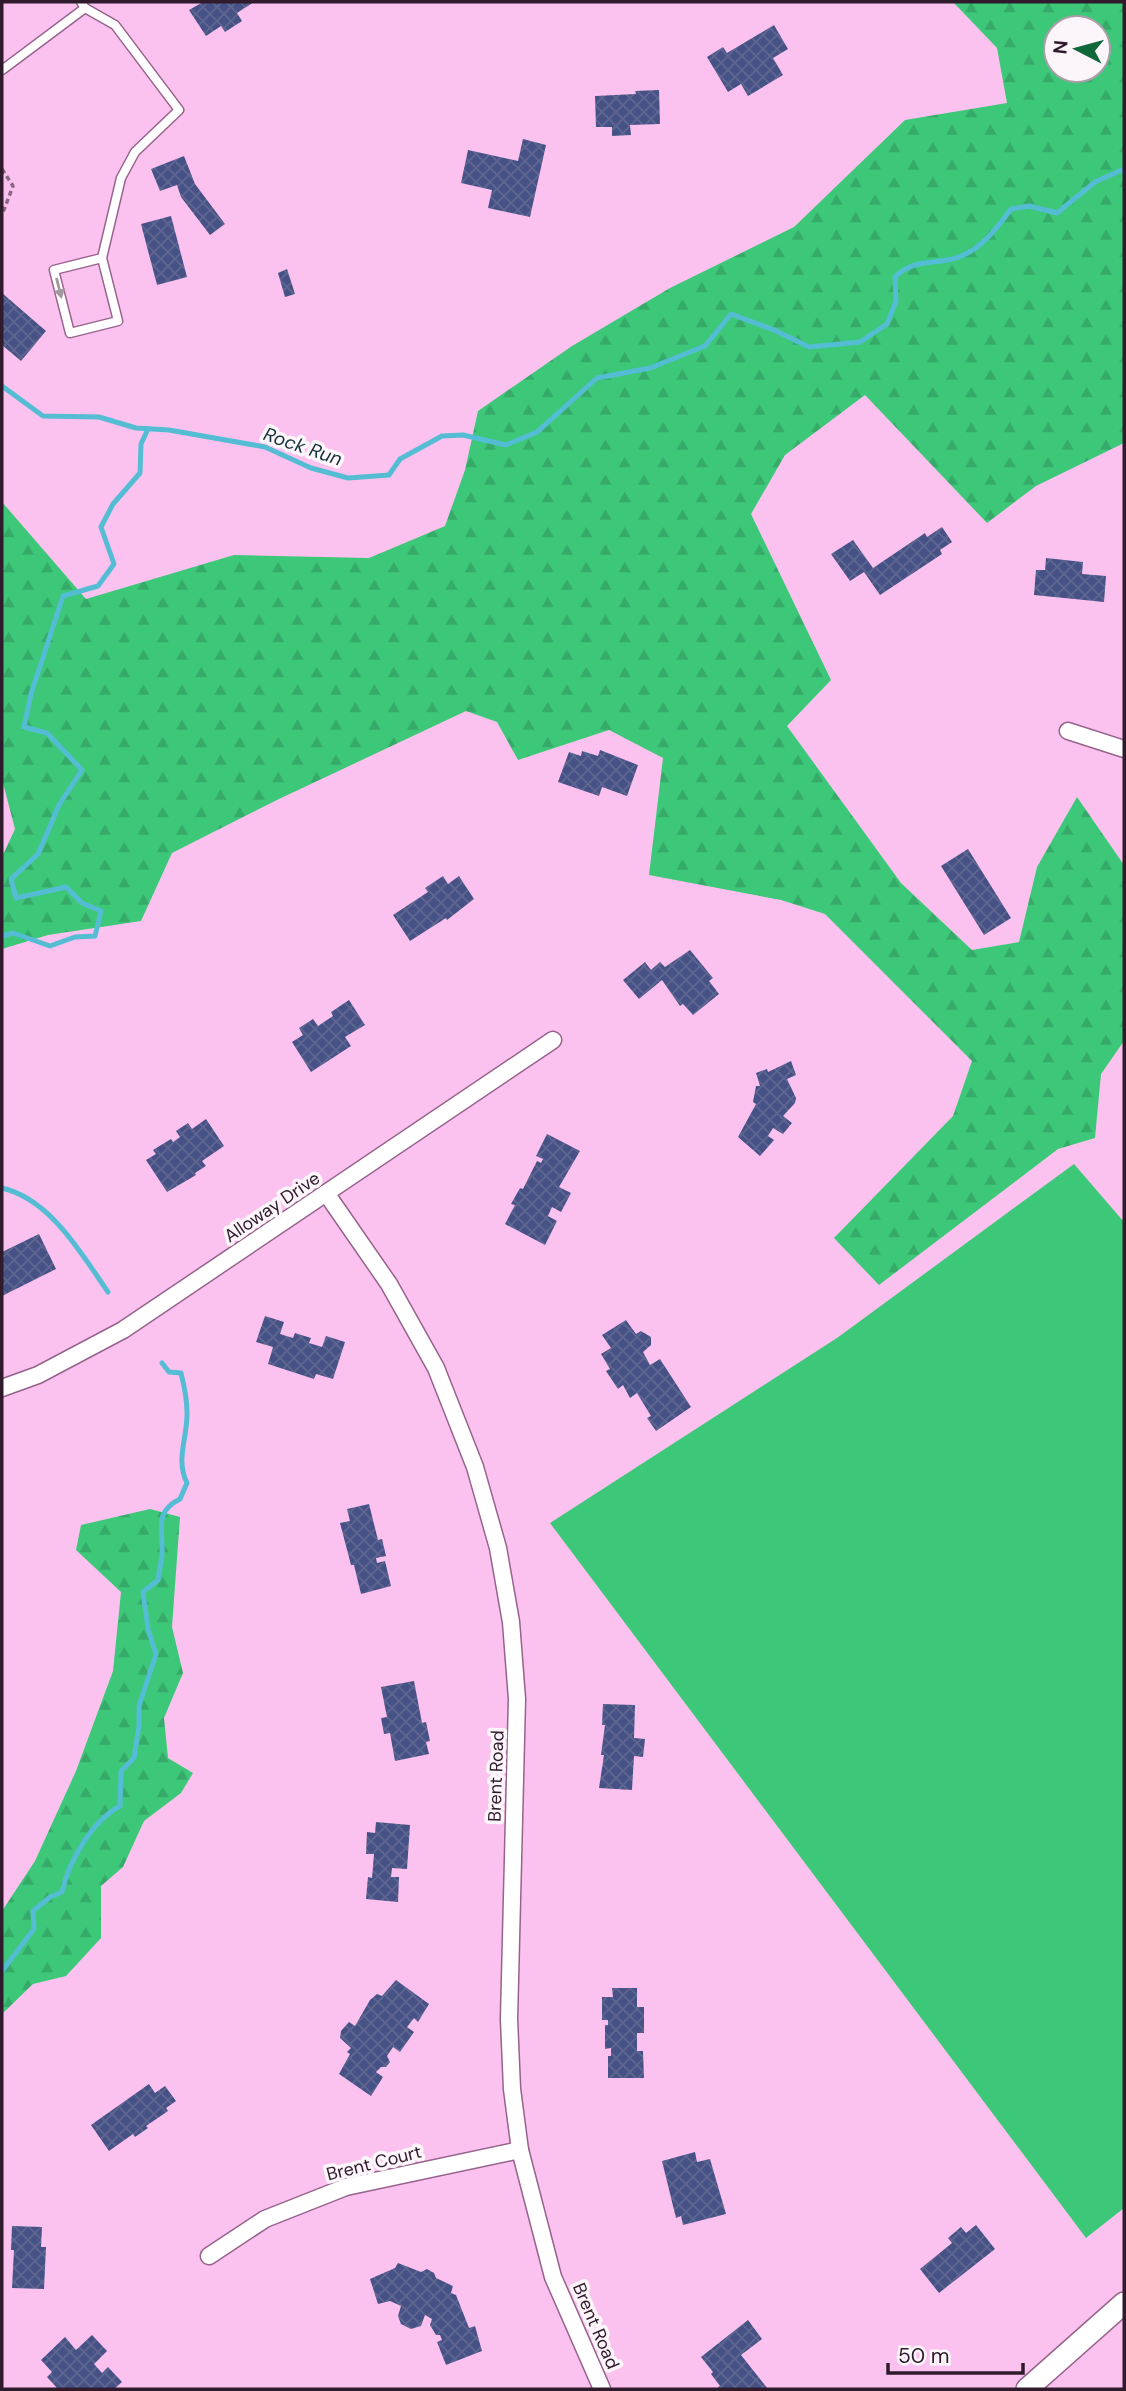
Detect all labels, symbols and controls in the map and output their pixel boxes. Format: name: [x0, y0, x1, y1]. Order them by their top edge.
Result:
north arrow: [1042, 14, 1112, 84]
text: N: [1047, 39, 1074, 55]
one-way arrow: [54, 278, 65, 300]
water label: Rock Run: [260, 421, 346, 472]
street label: Alloway Drive: [219, 1166, 325, 1248]
street label: Brent Road: [482, 1730, 510, 1822]
street label: Brent Court: [324, 2140, 424, 2186]
street label: Brent Road: [567, 2279, 625, 2373]
scale bar: [888, 2332, 1023, 2376]
text: 50 m: [898, 2342, 949, 2370]

